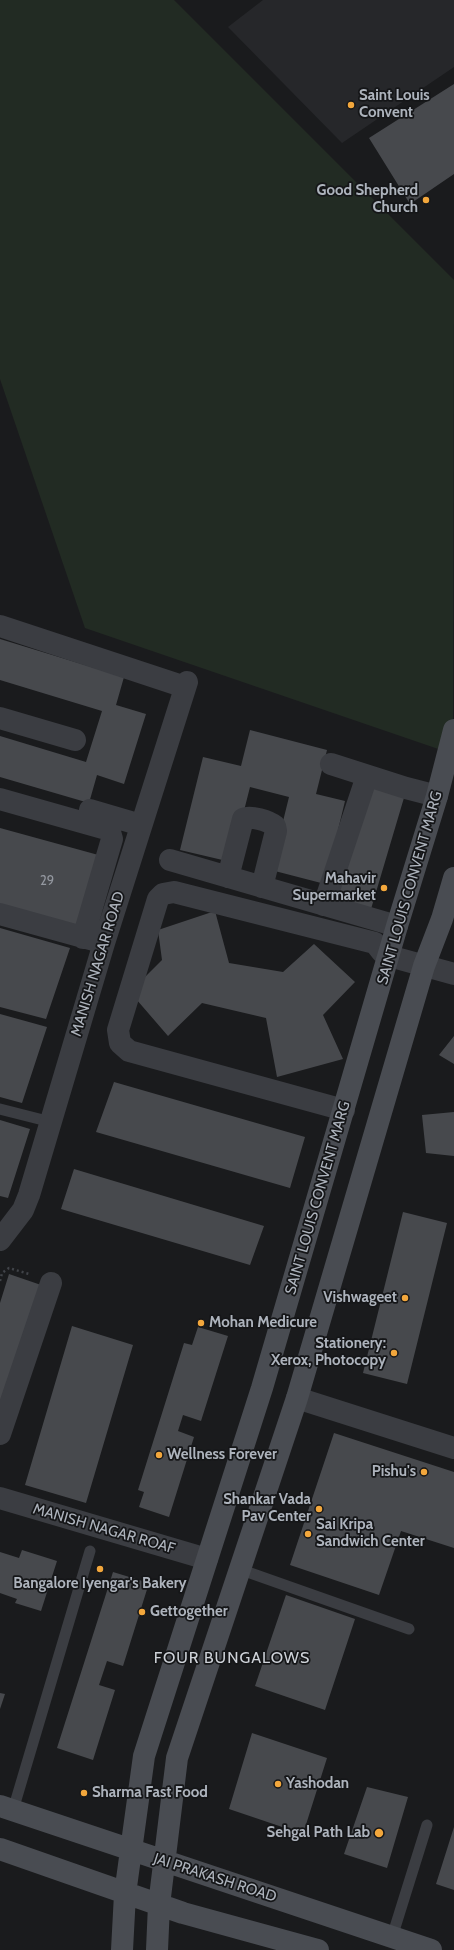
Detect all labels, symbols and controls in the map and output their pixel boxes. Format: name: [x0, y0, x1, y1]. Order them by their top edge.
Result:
place label: Saint Louis Convent: [359, 87, 430, 122]
marker: Saint Louis Convent: [346, 100, 356, 110]
place label: Good Shepherd Church: [317, 182, 418, 217]
marker: Good Shepherd Church: [421, 195, 431, 205]
street label: SAINT LOUIS CONVENT MARG: [374, 789, 446, 987]
place label: Mahavir Supermarket: [293, 870, 376, 905]
house number: 29: [40, 873, 54, 889]
marker: Mahavir Supermarket: [379, 883, 389, 893]
street label: MANISH NAGAR ROAD: [67, 889, 129, 1039]
street label: SAINT LOUIS CONVENT MARG: [282, 1099, 354, 1297]
place label: Vishwageet: [323, 1289, 397, 1307]
marker: Vishwageet: [400, 1293, 410, 1303]
place label: Mohan Medicure: [209, 1314, 317, 1332]
marker: Mohan Medicure: [196, 1318, 206, 1328]
place label: Stationery: Xerox, Photocopy: [271, 1335, 386, 1370]
marker: Stationery: Xerox, Photocopy: [389, 1348, 399, 1358]
place label: Wellness Forever: [167, 1446, 277, 1464]
marker: Wellness Forever: [154, 1450, 164, 1460]
place label: Pishu's: [372, 1463, 416, 1481]
marker: Pishu's: [419, 1467, 429, 1477]
place label: Shankar Vada Pav Center: [223, 1491, 311, 1526]
street label: MANISH NAGAR ROAF: [31, 1500, 177, 1558]
marker: Shankar Vada Pav Center: [314, 1504, 324, 1514]
place label: Sai Kripa Sandwich Center: [316, 1516, 425, 1551]
marker: Sai Kripa Sandwich Center: [303, 1529, 313, 1539]
marker: Bangalore Iyengar's Bakery: [95, 1564, 105, 1574]
place label: Bangalore Iyengar's Bakery: [13, 1575, 187, 1593]
place label: Gettogether: [150, 1603, 228, 1621]
marker: Gettogether: [137, 1607, 147, 1617]
district label: FOUR BUNGALOWS: [154, 1648, 310, 1668]
place label: Yashodan: [286, 1775, 349, 1793]
marker: Yashodan: [273, 1779, 283, 1789]
place label: Sharma Fast Food: [92, 1784, 208, 1802]
marker: Sharma Fast Food: [79, 1788, 89, 1798]
place label: Sehgal Path Lab: [267, 1824, 370, 1842]
marker: Sehgal Path Lab: [373, 1827, 385, 1839]
street label: JAI PRAKASH ROAD: [151, 1850, 279, 1906]

